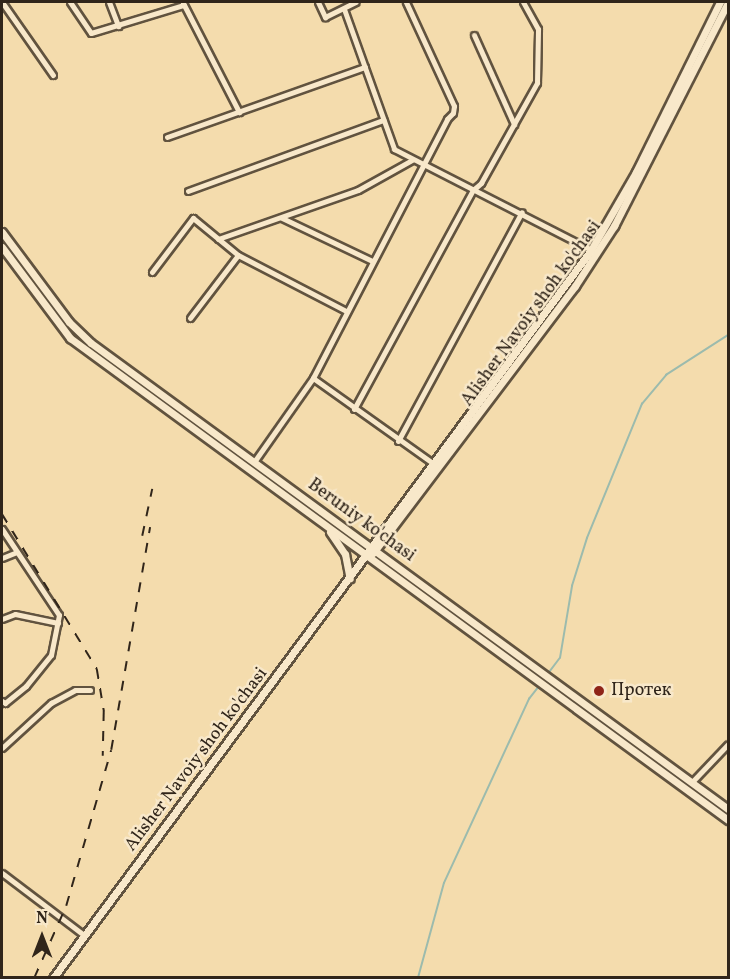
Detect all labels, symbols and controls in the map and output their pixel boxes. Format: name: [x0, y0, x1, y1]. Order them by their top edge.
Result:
street label: Alisher Navoiy shoh ko'chasi: [457, 217, 607, 411]
street label: Beruniy ko'chasi: [303, 475, 419, 567]
street label: Alisher Navoiy shoh ko'chasi: [121, 664, 273, 856]
place label: Протек: [611, 680, 671, 702]
marker: Протек: [592, 684, 606, 698]
north arrow: [12, 907, 72, 967]
text: N: [36, 908, 48, 930]

